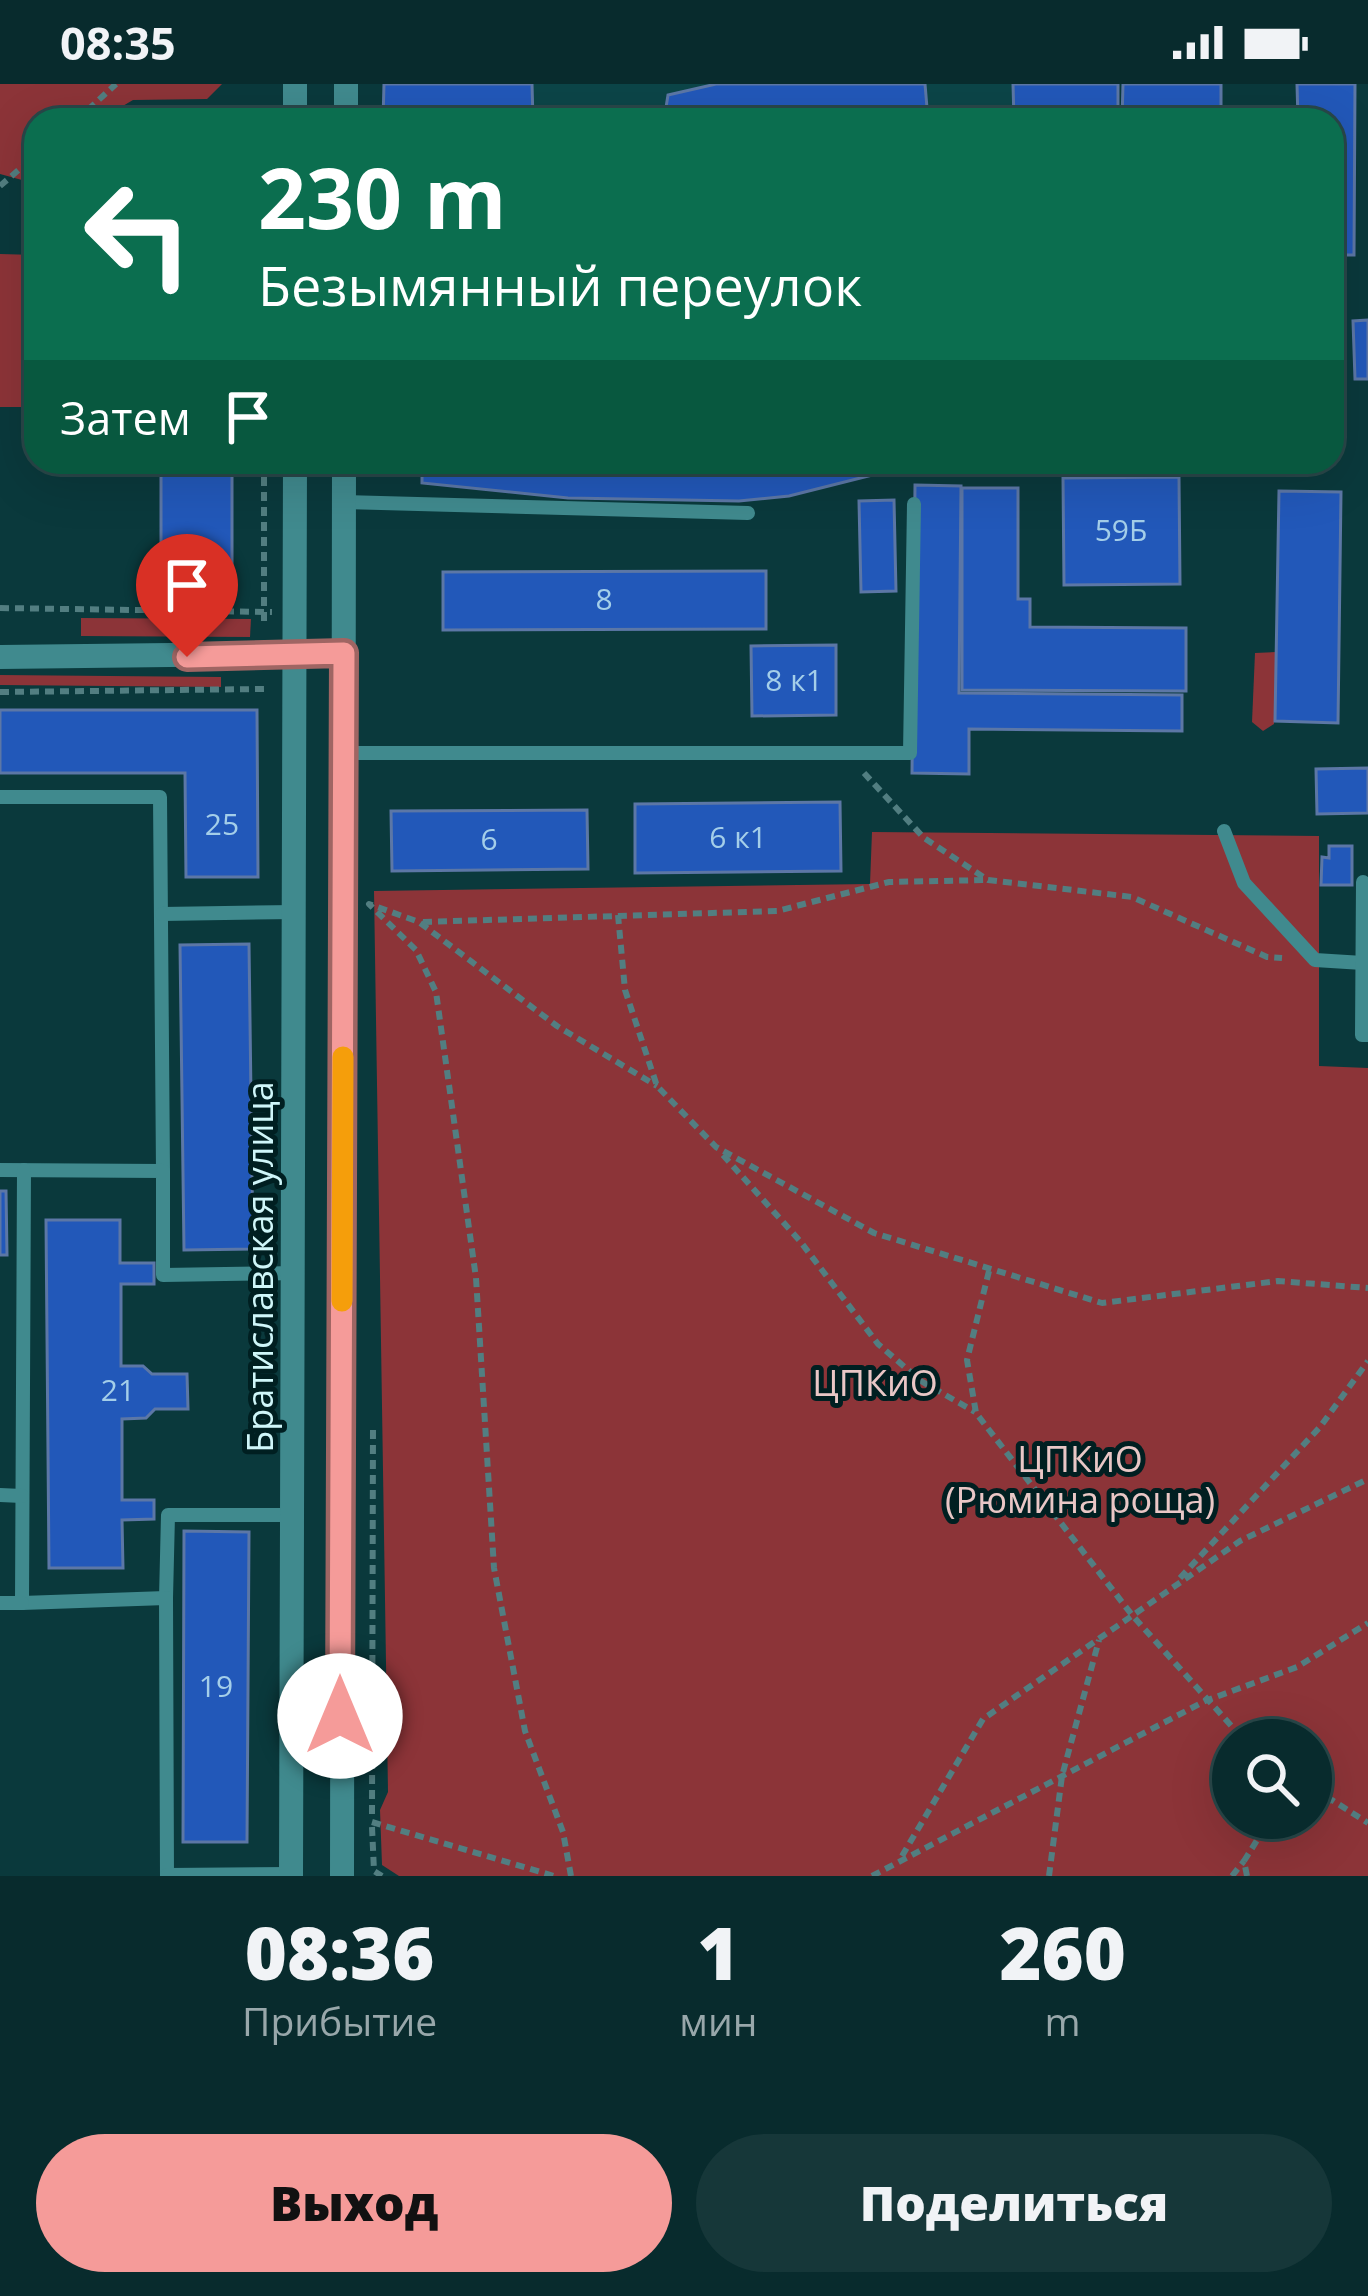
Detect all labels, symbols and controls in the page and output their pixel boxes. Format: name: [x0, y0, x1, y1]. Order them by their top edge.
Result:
text: 08:35: [60, 12, 176, 73]
text: 230 m: [258, 139, 506, 254]
icon: left: [60, 156, 216, 312]
text: Безымянный переулок: [258, 248, 862, 322]
icon: arrive: [215, 384, 281, 450]
text: Затем: [60, 387, 191, 448]
house number: 59Б: [1095, 509, 1147, 550]
pin: [136, 534, 238, 657]
icon: arrive: [154, 552, 220, 618]
house number: 8: [595, 578, 613, 619]
house number: 8 к1: [765, 659, 823, 700]
house number: 25: [205, 803, 239, 844]
house number: 6 к1: [709, 816, 767, 857]
house number: 6: [480, 818, 498, 859]
street label: Братиславская улица: [235, 1081, 284, 1453]
park label: ЦПКиО: [812, 1358, 938, 1407]
house number: 21: [101, 1369, 135, 1410]
park label: ЦПКиО (Рюмина роща): [945, 1434, 1215, 1524]
position arrow: [277, 1653, 403, 1779]
house number: 19: [199, 1665, 233, 1706]
map controls: [1212, 1719, 1332, 1839]
button: search: [1212, 1719, 1332, 1839]
text: 08:36: [245, 1903, 434, 2001]
text: 1: [697, 1903, 739, 2001]
text: 260: [999, 1903, 1126, 2001]
text: Прибытие: [242, 1994, 437, 2047]
text: мин: [679, 1994, 757, 2047]
text: m: [1045, 1994, 1081, 2047]
button: Выход: [36, 2134, 672, 2272]
button: Поделиться: [696, 2134, 1332, 2272]

